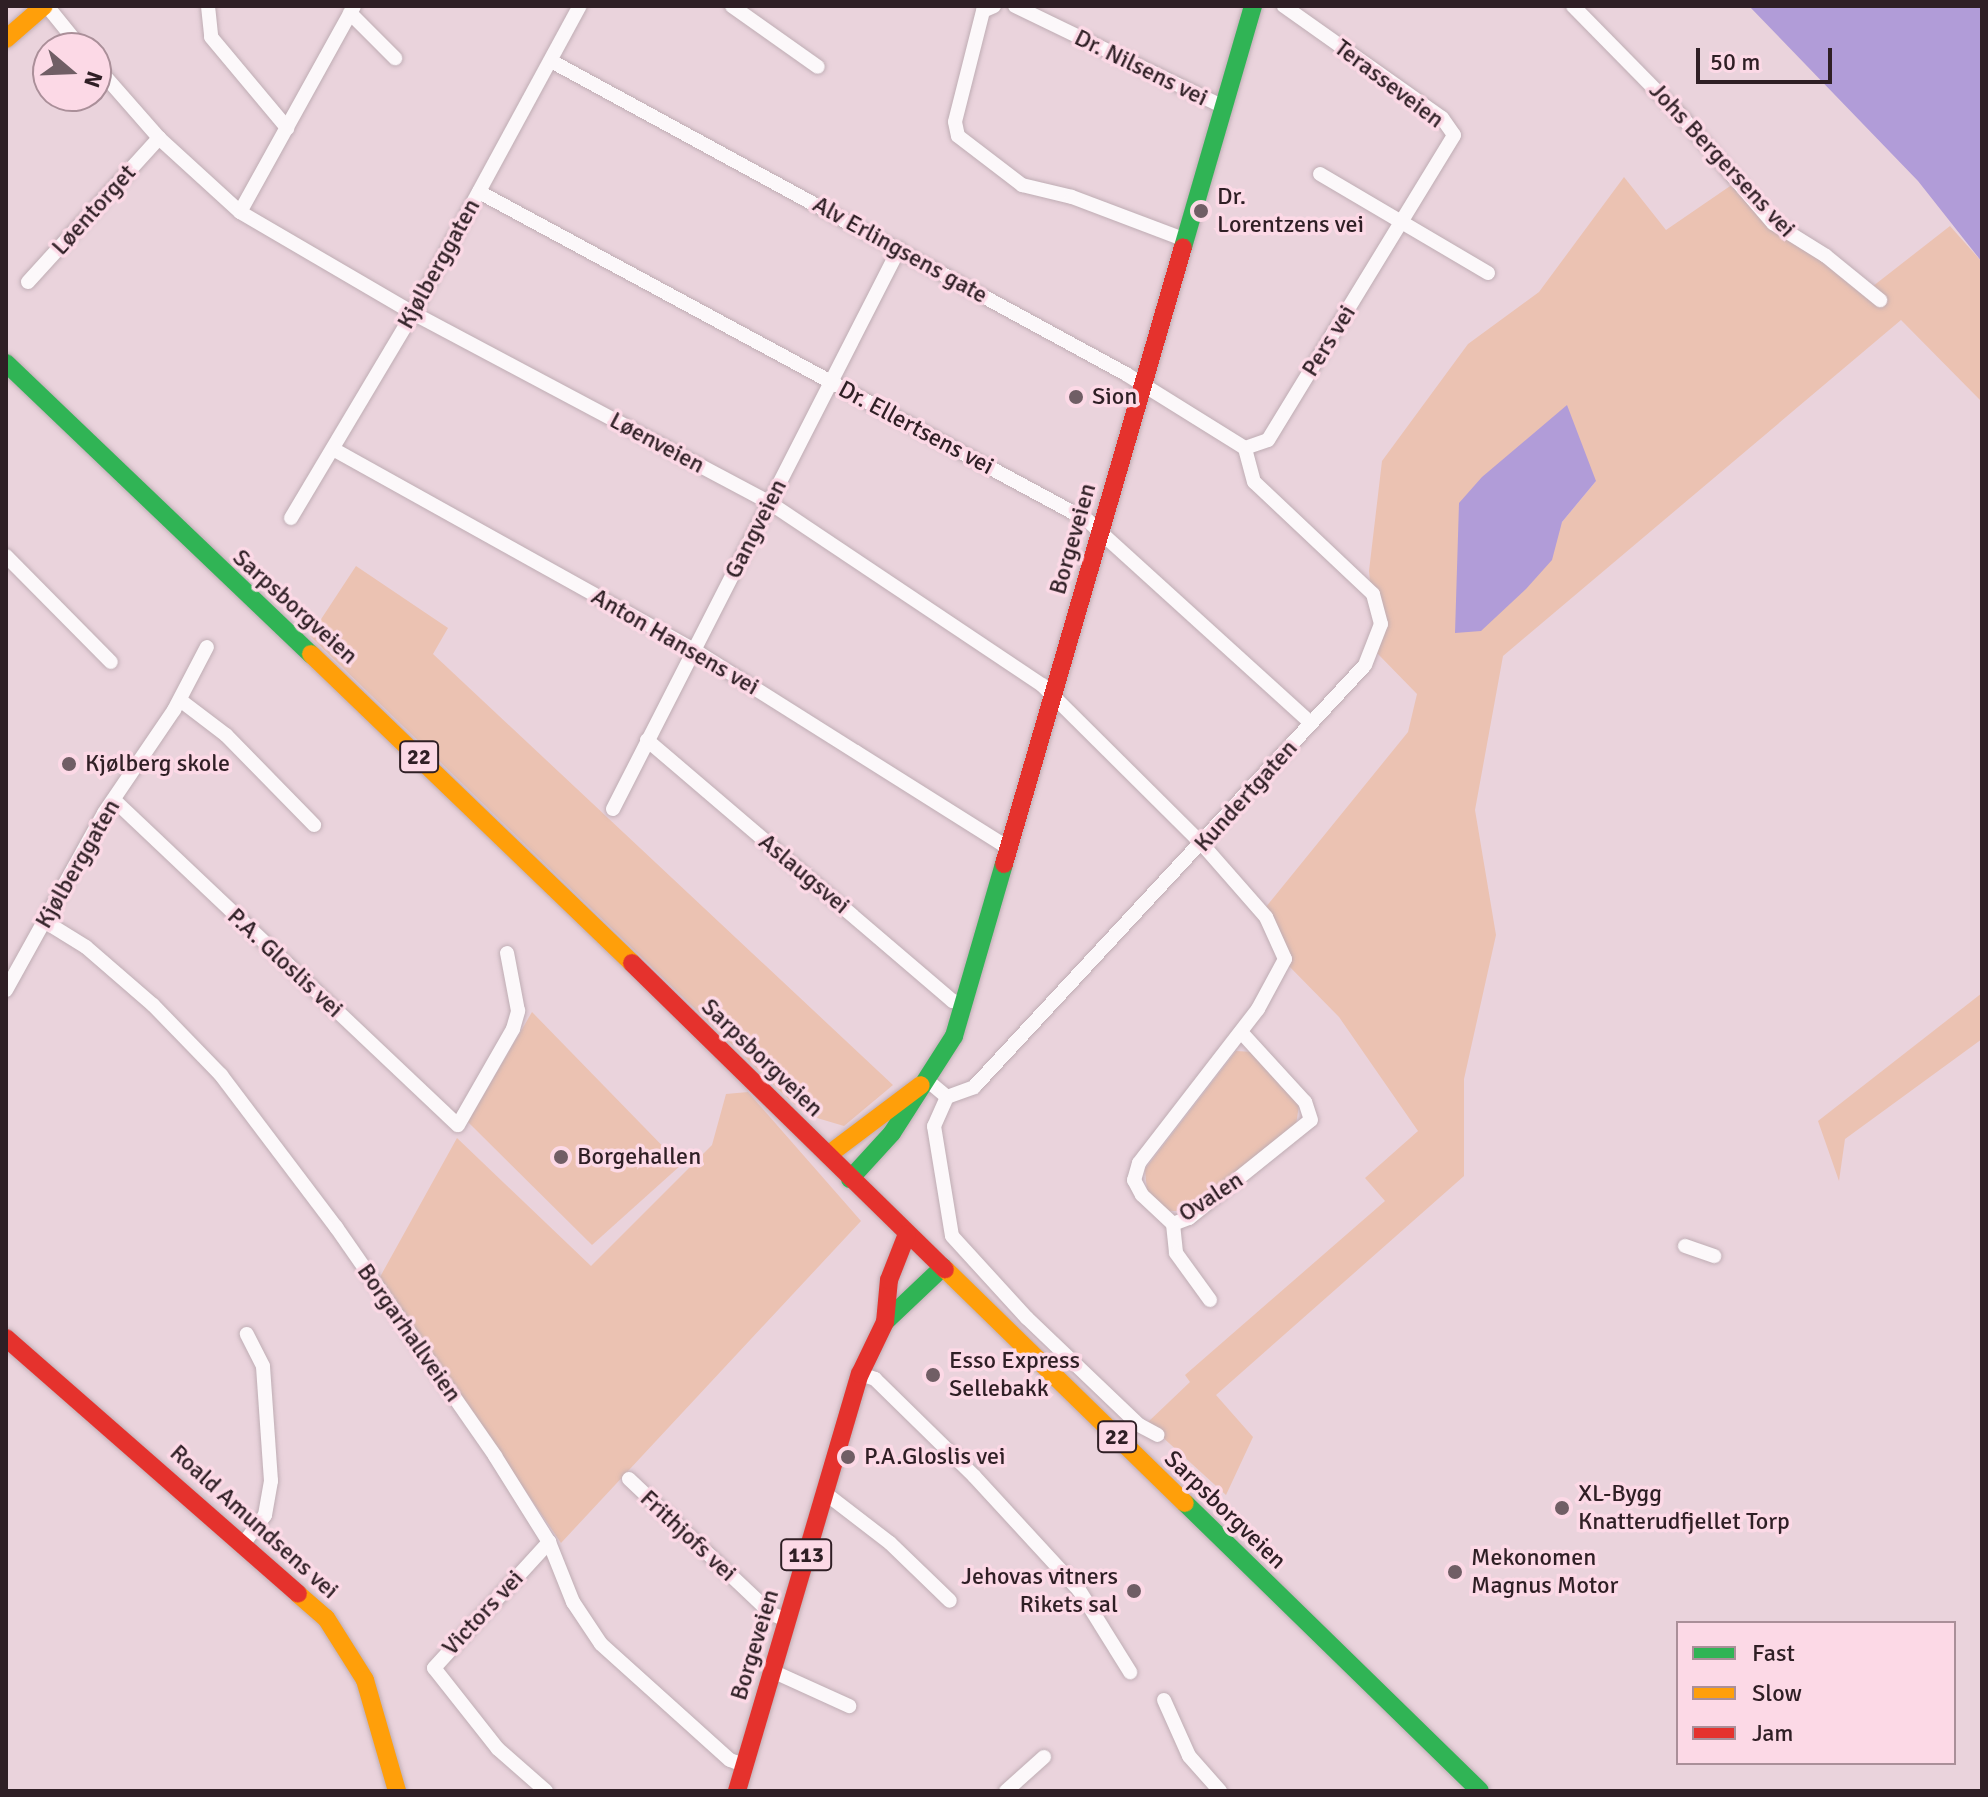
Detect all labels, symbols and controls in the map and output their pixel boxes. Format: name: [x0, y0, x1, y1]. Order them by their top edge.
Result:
street label: Dr. Nilsens vei: [1070, 23, 1212, 113]
north arrow: [32, 32, 112, 112]
scale bar: [1700, 32, 1836, 82]
street label: Terasseveien: [1329, 34, 1449, 134]
text: 50 m: [1710, 47, 1760, 77]
text: N: [78, 68, 109, 91]
street label: Johs Bergersens vei: [1643, 77, 1801, 243]
street label: Løentorget: [46, 159, 142, 261]
place label: Dr. Lorentzens vei: [1217, 183, 1364, 239]
street label: Alv Erlingsens gate: [808, 190, 992, 310]
street label: Kjølberggaten: [391, 194, 487, 334]
marker: Dr. Lorentzens vei: [1192, 202, 1210, 220]
street label: Pers vei: [1296, 300, 1362, 382]
street label: Dr. Ellertsens vei: [833, 375, 999, 481]
place label: Sion: [1092, 383, 1137, 411]
marker: Sion: [1067, 388, 1085, 406]
street label: Løenveien: [605, 406, 709, 480]
street label: Gangveien: [719, 475, 793, 583]
street label: Borgeveien: [1043, 480, 1103, 598]
street label: Sarpsborgveien: [227, 543, 363, 671]
street label: Anton Hansens vei: [586, 582, 764, 702]
street label: Kundertgaten: [1188, 734, 1304, 858]
road number: 22: [399, 739, 439, 775]
place label: Kjølberg skole: [85, 750, 230, 778]
marker: Kjølberg skole: [60, 755, 78, 773]
street label: Kjølberggaten: [29, 794, 127, 934]
street label: Aslaugsvei: [753, 828, 855, 920]
street label: P.A. Gloslis vei: [221, 902, 349, 1024]
street label: Sarpsborgveien: [695, 993, 829, 1123]
place label: Borgehallen: [577, 1143, 701, 1171]
marker: Borgehallen: [552, 1148, 570, 1166]
street label: Ovalen: [1173, 1166, 1249, 1228]
street label: Borgarhallveien: [351, 1258, 467, 1408]
place label: Esso Express Sellebakk: [949, 1347, 1080, 1403]
marker: Esso Express Sellebakk: [924, 1366, 942, 1384]
road number: 22: [1097, 1419, 1137, 1455]
street label: Roald Amundsens vei: [164, 1439, 344, 1605]
place label: P.A.Gloslis vei: [864, 1443, 1005, 1471]
street label: Sarpsborgveien: [1158, 1445, 1292, 1575]
marker: P.A.Gloslis vei: [839, 1448, 857, 1466]
place label: XL-Bygg Knatterudfjellet Torp: [1578, 1480, 1790, 1536]
street label: Frithjofs vei: [634, 1484, 742, 1588]
marker: XL-Bygg Knatterudfjellet Torp: [1553, 1499, 1571, 1517]
road number: 113: [780, 1537, 832, 1573]
place label: Mekonomen Magnus Motor: [1471, 1544, 1618, 1600]
place label: Jehovas vitners Rikets sal: [961, 1563, 1118, 1619]
marker: Mekonomen Magnus Motor: [1446, 1563, 1464, 1581]
street label: Victors vei: [436, 1564, 530, 1662]
marker: Jehovas vitners Rikets sal: [1125, 1582, 1143, 1600]
street label: Borgeveien: [725, 1586, 785, 1704]
legend: [1676, 1621, 1956, 1765]
text: Fast: [1752, 1638, 1795, 1668]
text: Slow: [1752, 1678, 1802, 1708]
text: Jam: [1752, 1718, 1793, 1748]

